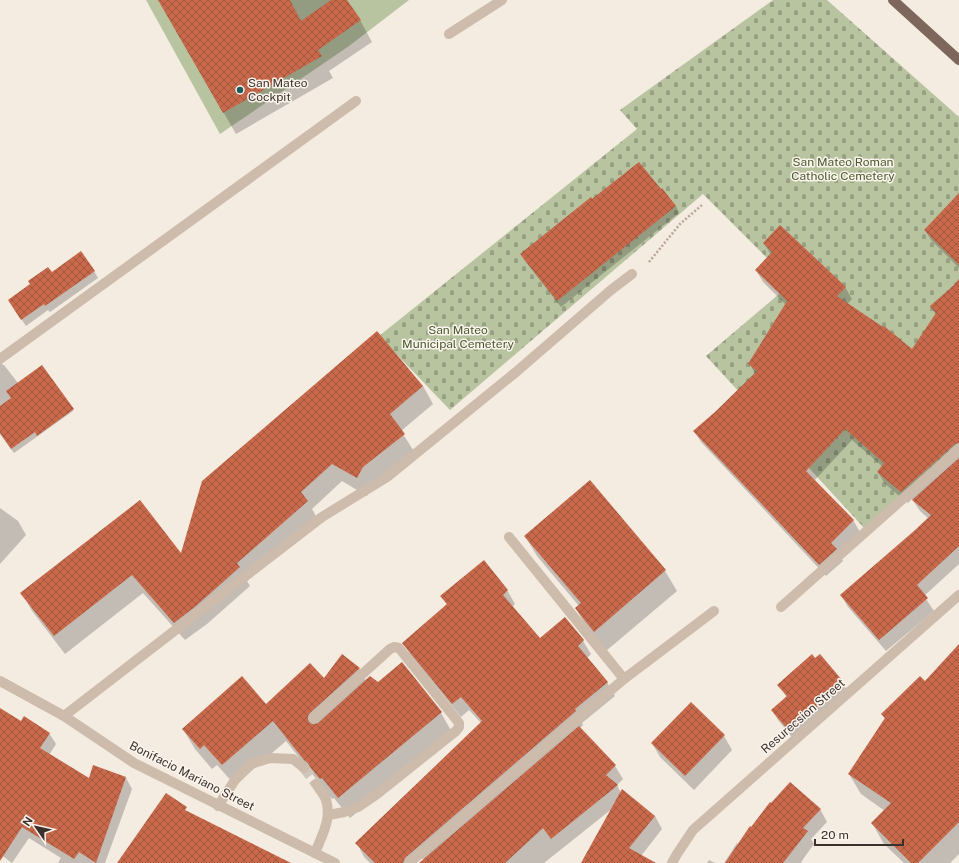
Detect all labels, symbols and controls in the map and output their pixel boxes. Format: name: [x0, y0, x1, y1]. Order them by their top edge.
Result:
place label: San Mateo Cockpit: [248, 76, 308, 104]
marker: San Mateo Cockpit: [235, 85, 245, 95]
park label: San Mateo Roman Catholic Cemetery: [791, 155, 895, 183]
park label: San Mateo Municipal Cemetery: [402, 323, 514, 351]
street label: Resurecsion Street: [758, 676, 848, 756]
street label: Bonifacio Mariano Street: [127, 738, 257, 814]
north arrow: [16, 807, 56, 847]
text: N: [20, 814, 35, 828]
scale bar: [815, 821, 903, 847]
text: 20 m: [821, 828, 849, 842]

